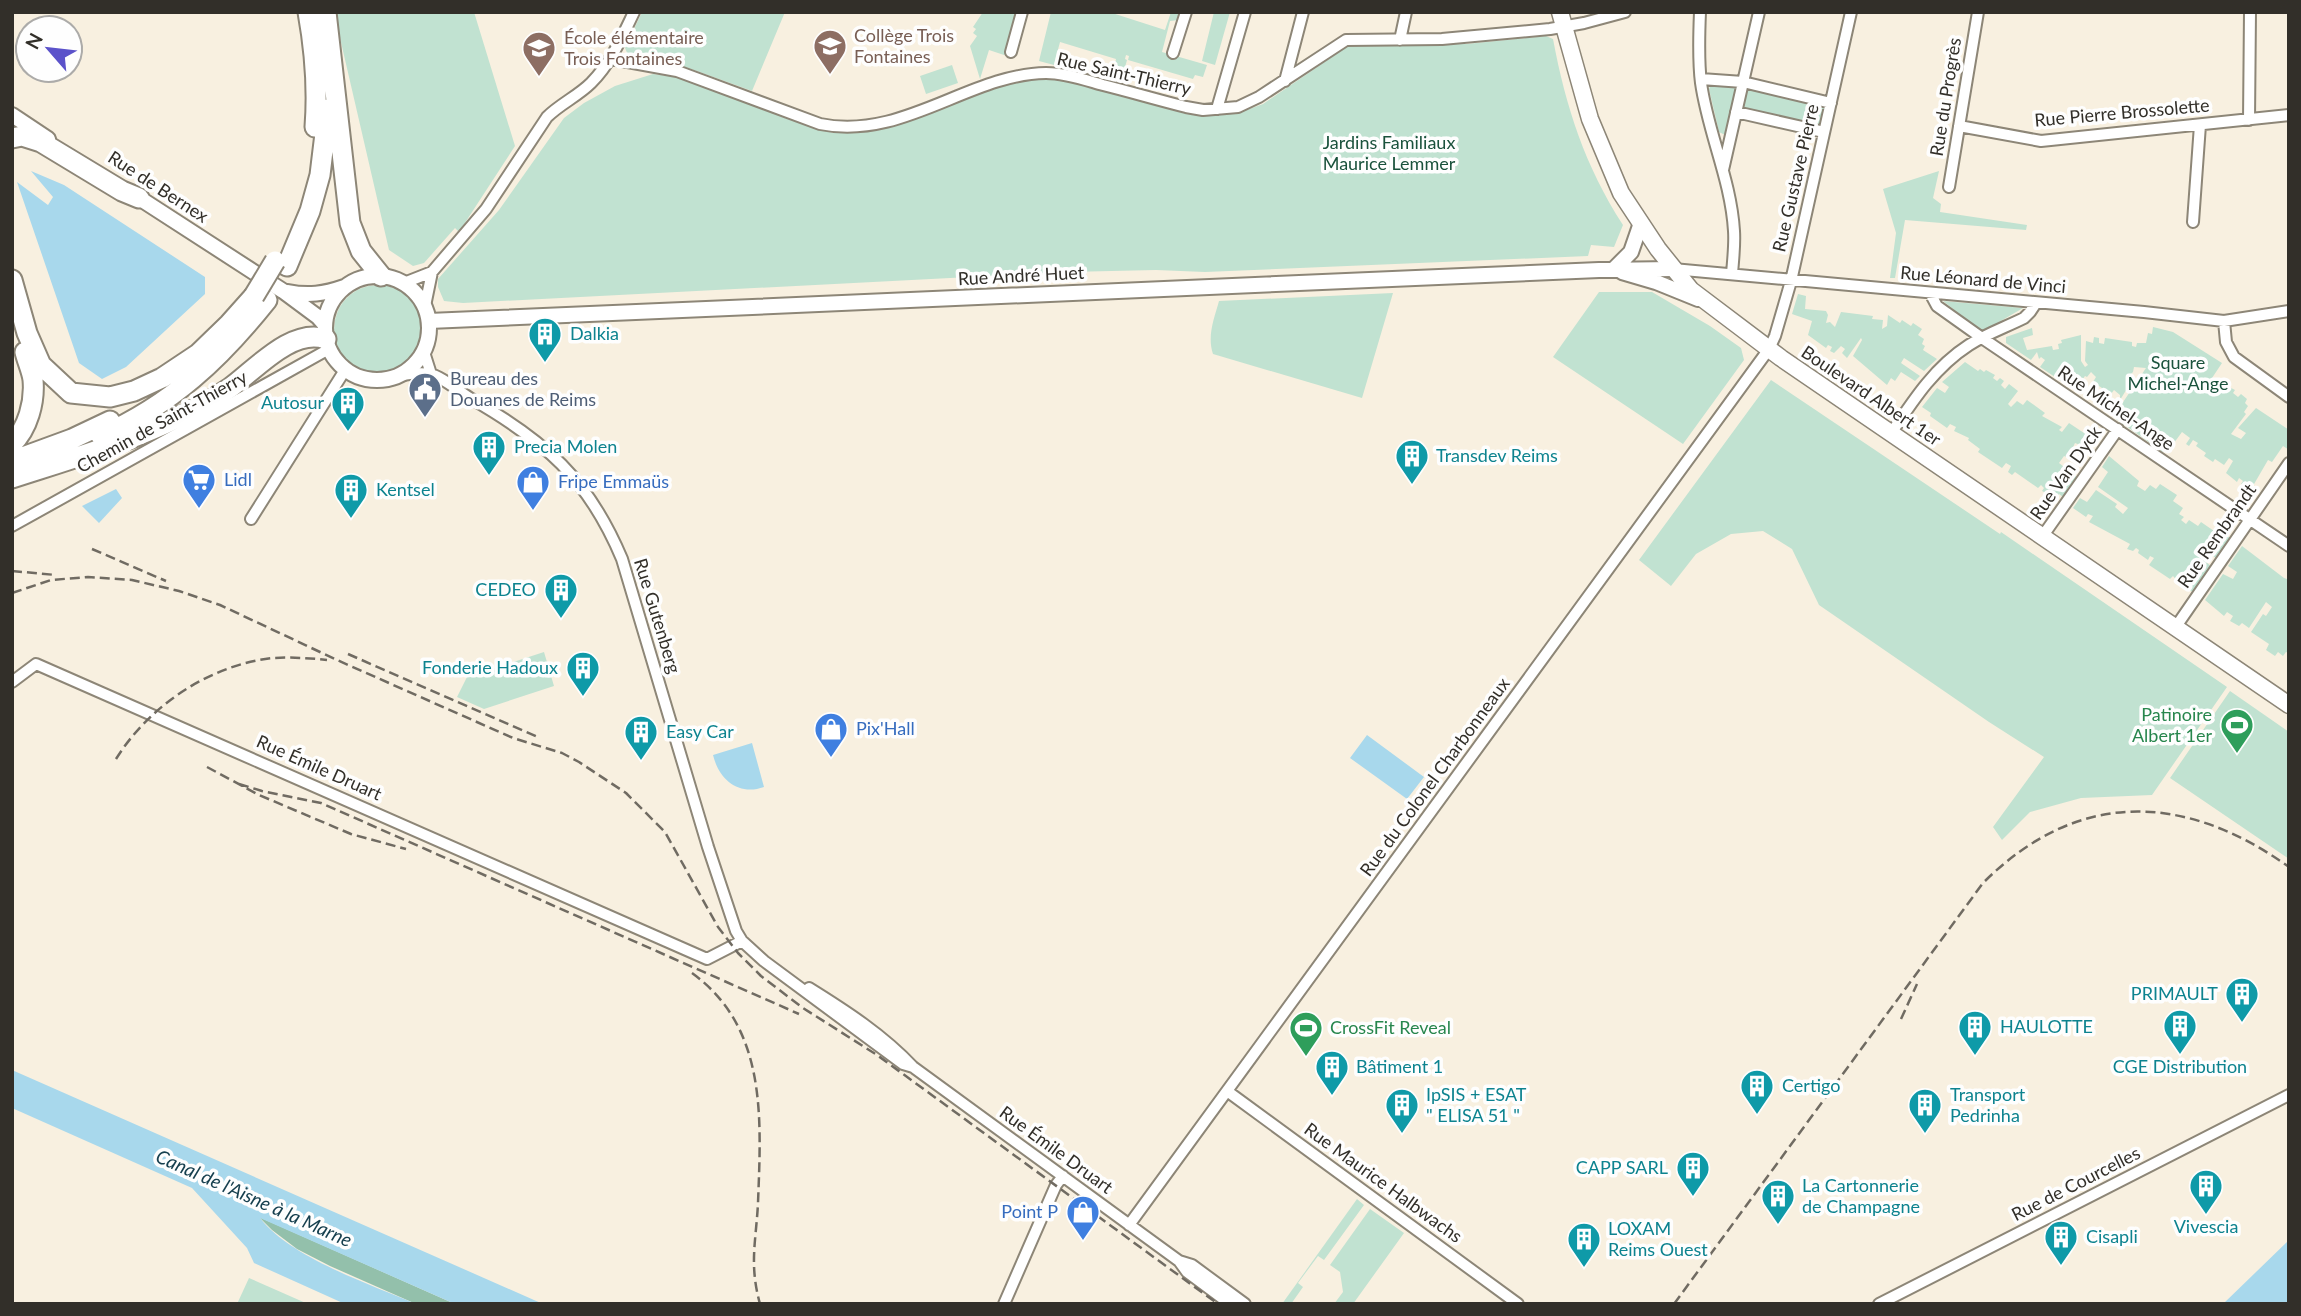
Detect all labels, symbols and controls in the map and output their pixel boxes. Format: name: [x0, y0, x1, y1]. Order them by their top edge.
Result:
north arrow: [14, 14, 84, 84]
place label: Collège Trois Fontaines: [854, 24, 954, 67]
place label: École élémentaire Trois Fontaines: [564, 26, 704, 69]
school or university icon: Collège Trois Fontaines: [811, 27, 849, 76]
text: N: [20, 29, 47, 53]
school or university icon: École élémentaire Trois Fontaines: [520, 29, 558, 78]
street label: Rue du Progrès: [1925, 36, 1965, 158]
street label: Rue Saint-Thierry: [1055, 47, 1194, 99]
street label: Rue Pierre Brossolette: [2034, 93, 2210, 131]
street label: Rue Gustave Pierre: [1767, 102, 1823, 254]
park label: Jardins Familiaux Maurice Lemmer: [1323, 131, 1456, 174]
street label: Rue de Bernex: [104, 146, 213, 227]
street label: Rue André Huet: [957, 261, 1085, 289]
street label: Rue Léonard de Vinci: [1899, 261, 2067, 297]
building icon: Dalkia: [526, 315, 564, 364]
place label: Dalkia: [570, 322, 619, 344]
street label: Boulevard Albert 1er: [1798, 340, 1946, 450]
park label: Square Michel-Ange: [2128, 351, 2228, 394]
street label: Rue Michel-Ange: [2054, 360, 2179, 454]
street label: Chemin de Saint-Thierry: [73, 365, 251, 477]
place label: Bureau des Douanes de Reims: [450, 367, 596, 410]
public building icon: Bureau des Douanes de Reims: [406, 370, 444, 419]
building icon: Autosur: [329, 384, 367, 433]
place label: Autosur: [261, 391, 324, 413]
street label: Rue Van Dyck: [2025, 421, 2106, 523]
building icon: Precia Molen: [470, 428, 508, 477]
place label: Precia Molen: [514, 435, 617, 457]
building icon: Transdev Reims: [1393, 437, 1431, 486]
place label: Transdev Reims: [1436, 444, 1558, 466]
supermarket icon: Lidl: [180, 461, 218, 510]
shop icon: Fripe Emmaüs: [514, 463, 552, 512]
place label: Lidl: [224, 468, 252, 490]
place label: Fripe Emmaüs: [558, 470, 669, 492]
building icon: Kentsel: [332, 471, 370, 520]
place label: Kentsel: [376, 478, 435, 500]
street label: Rue Rembrandt: [2172, 479, 2261, 592]
street label: Rue Gutenberg: [630, 555, 686, 676]
building icon: CEDEO: [542, 571, 580, 620]
place label: CEDEO: [475, 578, 536, 600]
building icon: Fonderie Hadoux: [564, 649, 602, 698]
place label: Fonderie Hadoux: [422, 656, 558, 678]
street label: Rue du Colonel Charbonneaux: [1355, 673, 1514, 880]
place label: Patinoire Albert 1er: [2132, 703, 2212, 746]
sports icon: Patinoire Albert 1er: [2218, 706, 2256, 755]
shop icon: Pix'Hall: [812, 710, 850, 759]
building icon: Easy Car: [622, 713, 660, 762]
place label: Pix'Hall: [856, 717, 915, 739]
place label: Easy Car: [666, 720, 734, 742]
street label: Rue Émile Druart: [253, 730, 386, 805]
building icon: PRIMAULT: [2223, 975, 2261, 1024]
place label: PRIMAULT: [2131, 982, 2218, 1004]
building icon: CGE Distribution: [2161, 1007, 2199, 1056]
building icon: HAULOTTE: [1956, 1008, 1994, 1057]
sports icon: CrossFit Reveal: [1287, 1009, 1325, 1058]
place label: HAULOTTE: [2000, 1015, 2093, 1037]
place label: CrossFit Reveal: [1330, 1016, 1451, 1038]
building icon: Bâtiment 1: [1313, 1048, 1351, 1097]
place label: Bâtiment 1: [1356, 1055, 1443, 1077]
place label: CGE Distribution: [2113, 1055, 2247, 1077]
building icon: Certigo: [1738, 1067, 1776, 1116]
place label: Certigo: [1782, 1074, 1840, 1096]
place label: IpSIS + ESAT " ELISA 51 ": [1426, 1083, 1527, 1126]
place label: Transport Pedrinha: [1950, 1083, 2026, 1126]
building icon: IpSIS + ESAT " ELISA 51 ": [1383, 1086, 1421, 1135]
building icon: Transport Pedrinha: [1906, 1086, 1944, 1135]
street label: Rue Émile Druart: [996, 1101, 1118, 1198]
street label: Rue Maurice Halbwachs: [1300, 1117, 1467, 1247]
street label: Rue de Courcelles: [2008, 1141, 2144, 1225]
water label: Canal de l'Aisne à la Marne: [153, 1144, 356, 1251]
building icon: CAPP SARL: [1674, 1149, 1712, 1198]
place label: CAPP SARL: [1576, 1156, 1668, 1178]
building icon: Vivescia: [2187, 1167, 2225, 1216]
place label: La Cartonnerie de Champagne: [1802, 1174, 1920, 1217]
building icon: La Cartonnerie de Champagne: [1759, 1177, 1797, 1226]
shop icon: Point P: [1064, 1193, 1102, 1242]
place label: Point P: [1001, 1200, 1058, 1222]
place label: Vivescia: [2174, 1215, 2238, 1237]
place label: LOXAM Reims Ouest: [1608, 1217, 1708, 1260]
building icon: Cisapli: [2042, 1218, 2080, 1267]
building icon: LOXAM Reims Ouest: [1565, 1220, 1603, 1269]
place label: Cisapli: [2086, 1225, 2138, 1247]

